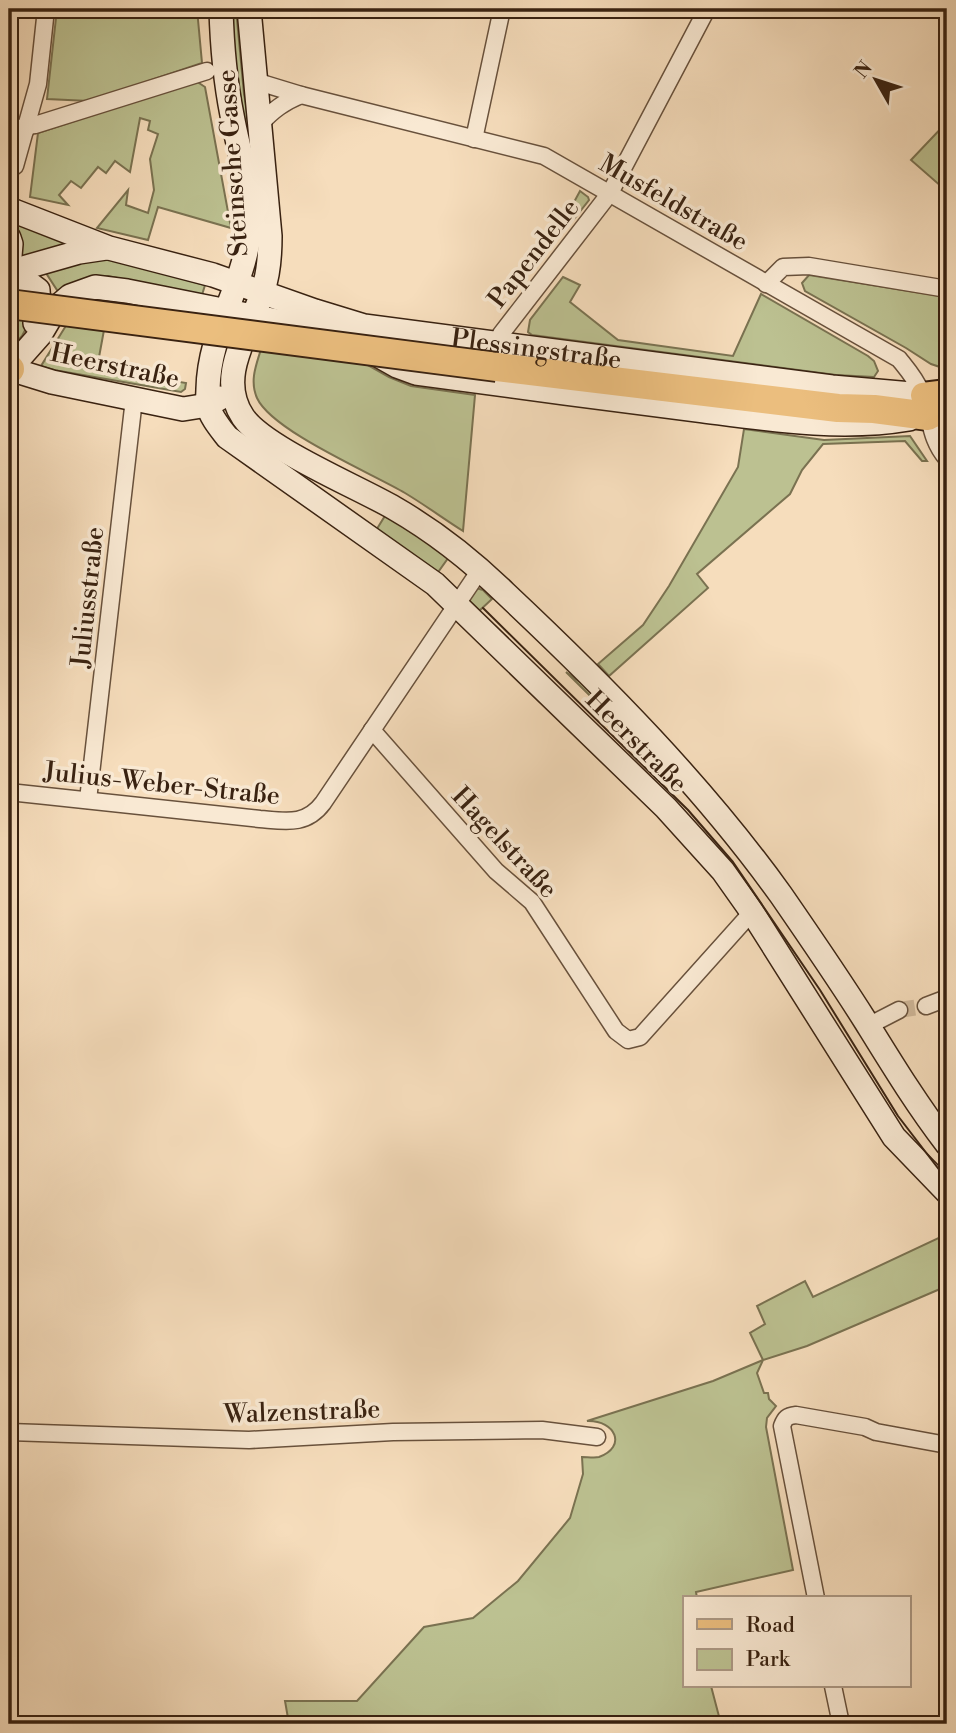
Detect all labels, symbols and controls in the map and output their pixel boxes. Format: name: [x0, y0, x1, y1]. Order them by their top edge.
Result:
north arrow: [841, 46, 911, 116]
text: N: [850, 57, 878, 83]
street label: Steinsche Gasse: [210, 68, 256, 258]
street label: Musfeldstraße: [593, 147, 754, 258]
street label: Papendelle: [481, 193, 586, 315]
street label: Plessingstraße: [449, 322, 623, 376]
street label: Heerstraße: [47, 337, 182, 395]
street label: Juliusstraße: [65, 525, 111, 670]
street label: Heerstraße: [579, 684, 694, 799]
street label: Julius-Weber-Straße: [41, 756, 282, 812]
street label: Hagelstraße: [445, 780, 564, 905]
street label: Walzenstraße: [222, 1393, 381, 1431]
legend: [683, 1596, 911, 1688]
text: Road: [746, 1613, 795, 1639]
text: Park: [746, 1647, 791, 1673]

